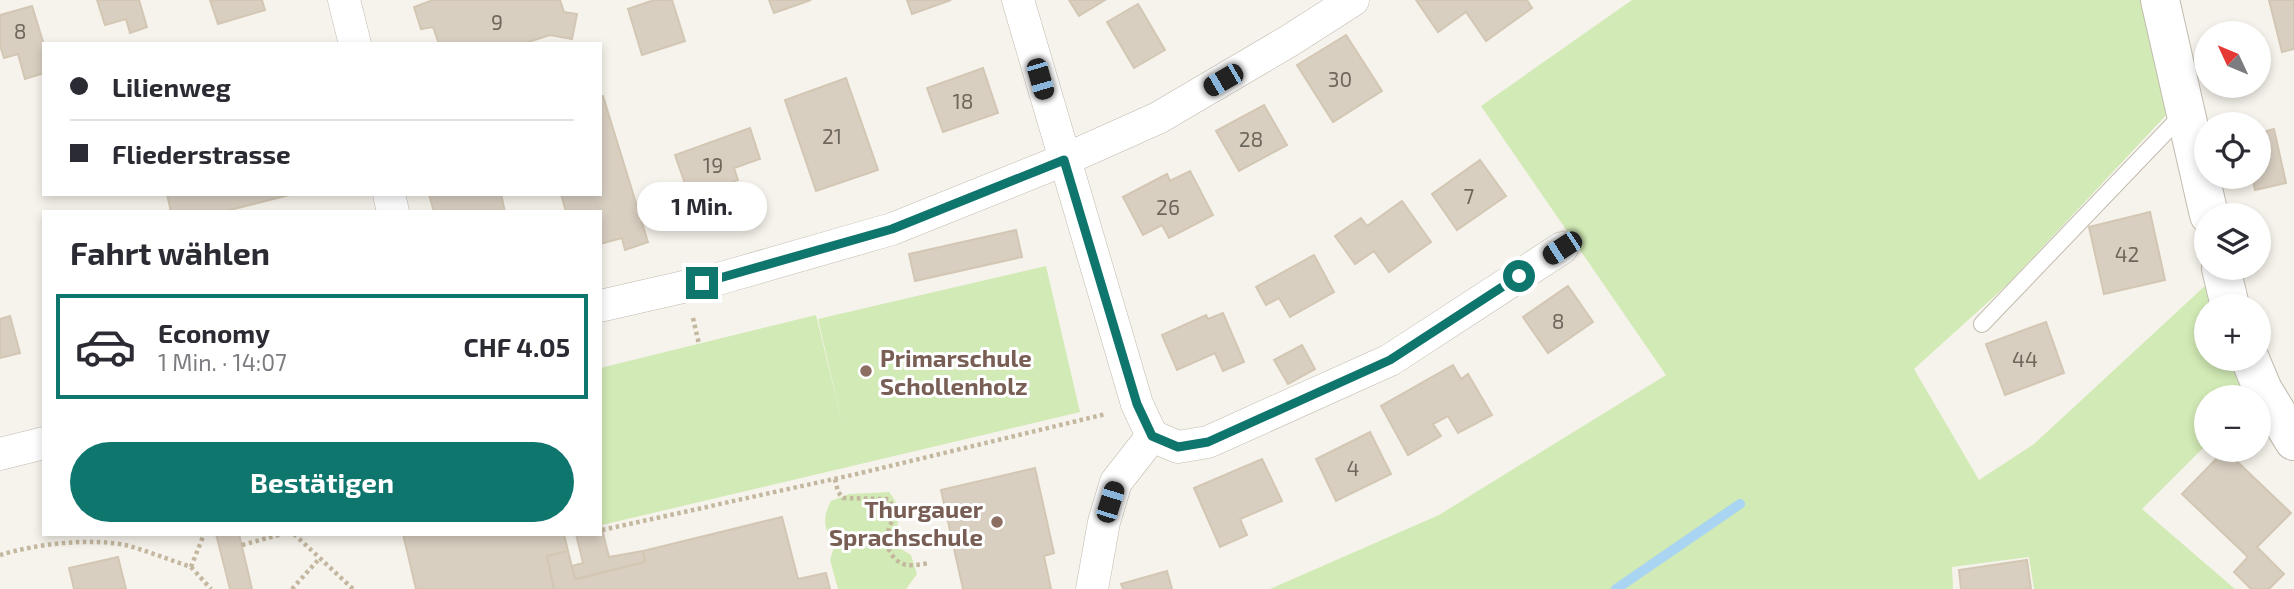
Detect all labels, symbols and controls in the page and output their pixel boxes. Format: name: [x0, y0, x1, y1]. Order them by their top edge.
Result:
house number: 9: [491, 9, 503, 34]
house number: 8: [14, 18, 26, 43]
north arrow: [2194, 21, 2272, 98]
map controls: [2194, 21, 2271, 462]
car: [1025, 56, 1056, 102]
car: [1200, 60, 1247, 100]
house number: 30: [1328, 66, 1352, 91]
text: Lilienweg: [112, 71, 231, 102]
house number: 18: [952, 88, 974, 113]
button: locate: [2194, 112, 2271, 189]
house number: 21: [822, 123, 842, 148]
house number: 28: [1239, 126, 1263, 151]
text: Fliederstrasse: [112, 138, 291, 169]
house number: 19: [703, 152, 723, 177]
callout: 1 Min.: [637, 182, 767, 230]
house number: 7: [1464, 183, 1475, 208]
text: 1 Min.: [671, 192, 733, 220]
house number: 26: [1156, 194, 1180, 219]
button: layers: [2194, 203, 2271, 280]
car: [1539, 228, 1586, 268]
text: Fahrt wählen: [70, 233, 270, 271]
house number: 42: [2115, 241, 2139, 266]
route start: [1503, 260, 1535, 292]
route end: [686, 267, 718, 299]
button: +: [2194, 294, 2271, 371]
house number: 8: [1552, 308, 1564, 333]
icon: car: [74, 315, 137, 378]
text: Economy: [158, 317, 270, 348]
text: CHF 4.05: [463, 331, 570, 362]
place label: Primarschule Schollenholz: [880, 343, 1032, 400]
house number: 44: [2012, 346, 2038, 371]
text: 1 Min. · 14:07: [158, 348, 287, 376]
marker: Primarschule Schollenholz: [858, 363, 874, 379]
button: −: [2194, 385, 2271, 462]
button: Bestätigen: [70, 442, 574, 522]
house number: 4: [1347, 455, 1359, 480]
car: [1094, 479, 1127, 525]
place label: Thurgauer Sprachschule: [829, 494, 984, 551]
marker: Thurgauer Sprachschule: [989, 514, 1005, 530]

